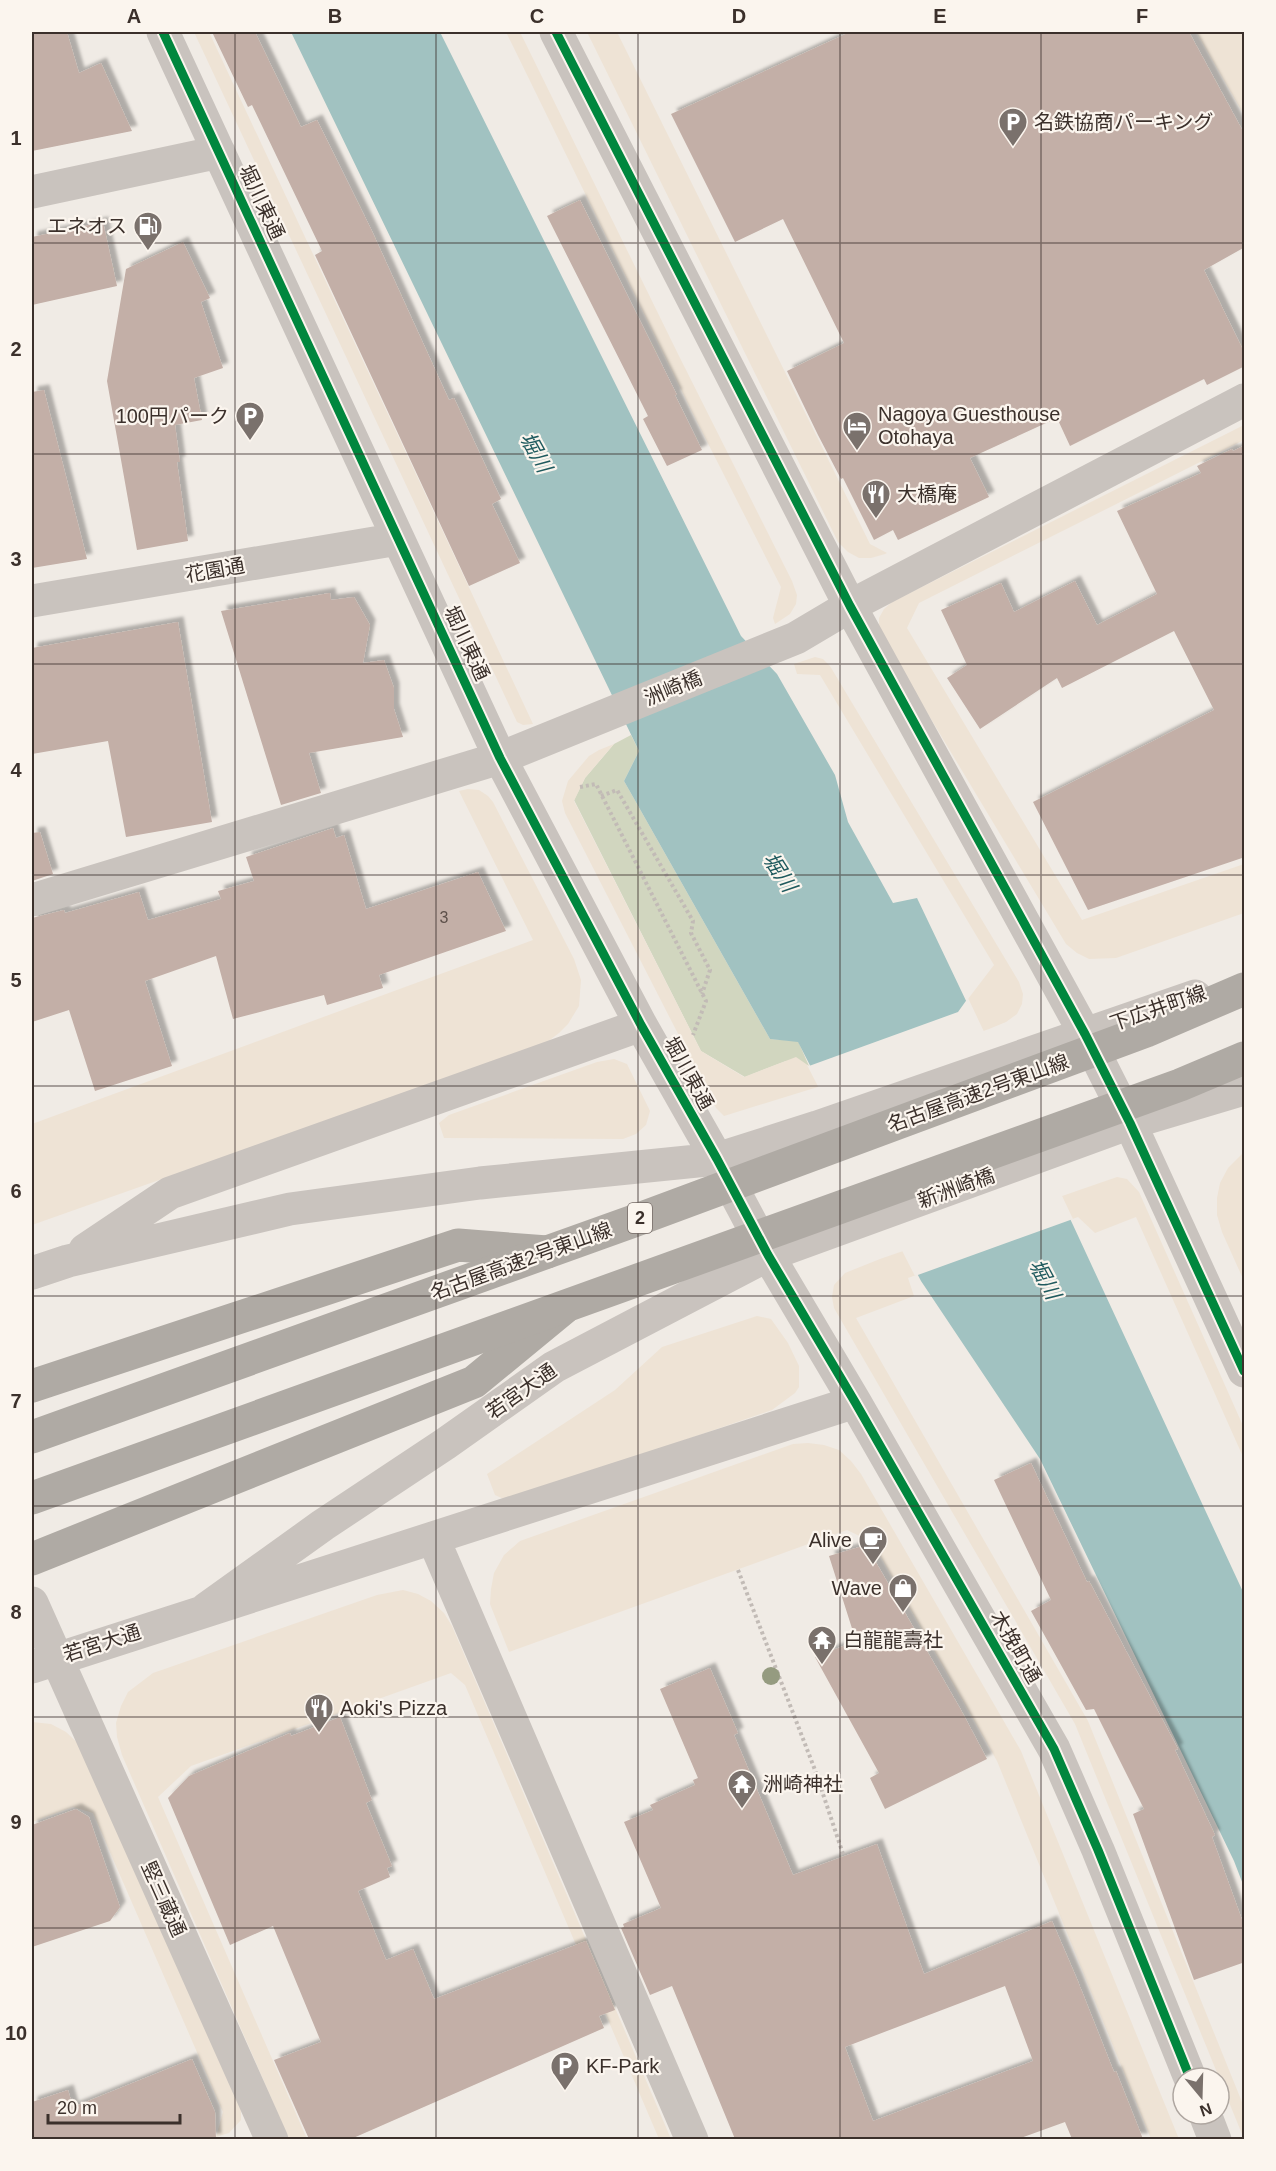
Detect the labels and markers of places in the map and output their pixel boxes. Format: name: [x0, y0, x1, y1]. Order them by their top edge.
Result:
parking icon: 名鉄協商パーキング: [997, 106, 1029, 148]
place label: 名鉄協商パーキング: [1034, 111, 1213, 133]
fuel station icon: エネオス: [132, 210, 164, 252]
place label: エネオス: [47, 215, 127, 237]
parking icon: 100円パーク: [234, 400, 266, 442]
place label: Nagoya Guesthouse Otohaya: [878, 403, 1060, 448]
place label: 100円パーク: [116, 405, 229, 427]
hotel icon: Nagoya Guesthouse Otohaya: [841, 410, 873, 452]
restaurant icon: 大橋庵: [860, 478, 892, 520]
place label: 大橋庵: [897, 483, 957, 505]
cafe icon: Alive: [857, 1524, 889, 1566]
place label: Alive: [809, 1529, 852, 1551]
shop icon: Wave: [887, 1572, 919, 1614]
place label: Wave: [832, 1577, 882, 1599]
temple icon: 白龍龍壽社: [806, 1624, 838, 1666]
place label: 白龍龍壽社: [843, 1629, 943, 1651]
restaurant icon: Aoki's Pizza: [303, 1692, 335, 1734]
place label: Aoki's Pizza: [340, 1697, 448, 1719]
temple icon: 洲崎神社: [726, 1768, 758, 1810]
place label: 洲崎神社: [763, 1773, 843, 1795]
parking icon: KF-Park: [549, 2050, 581, 2092]
place label: KF-Park: [586, 2055, 660, 2077]

